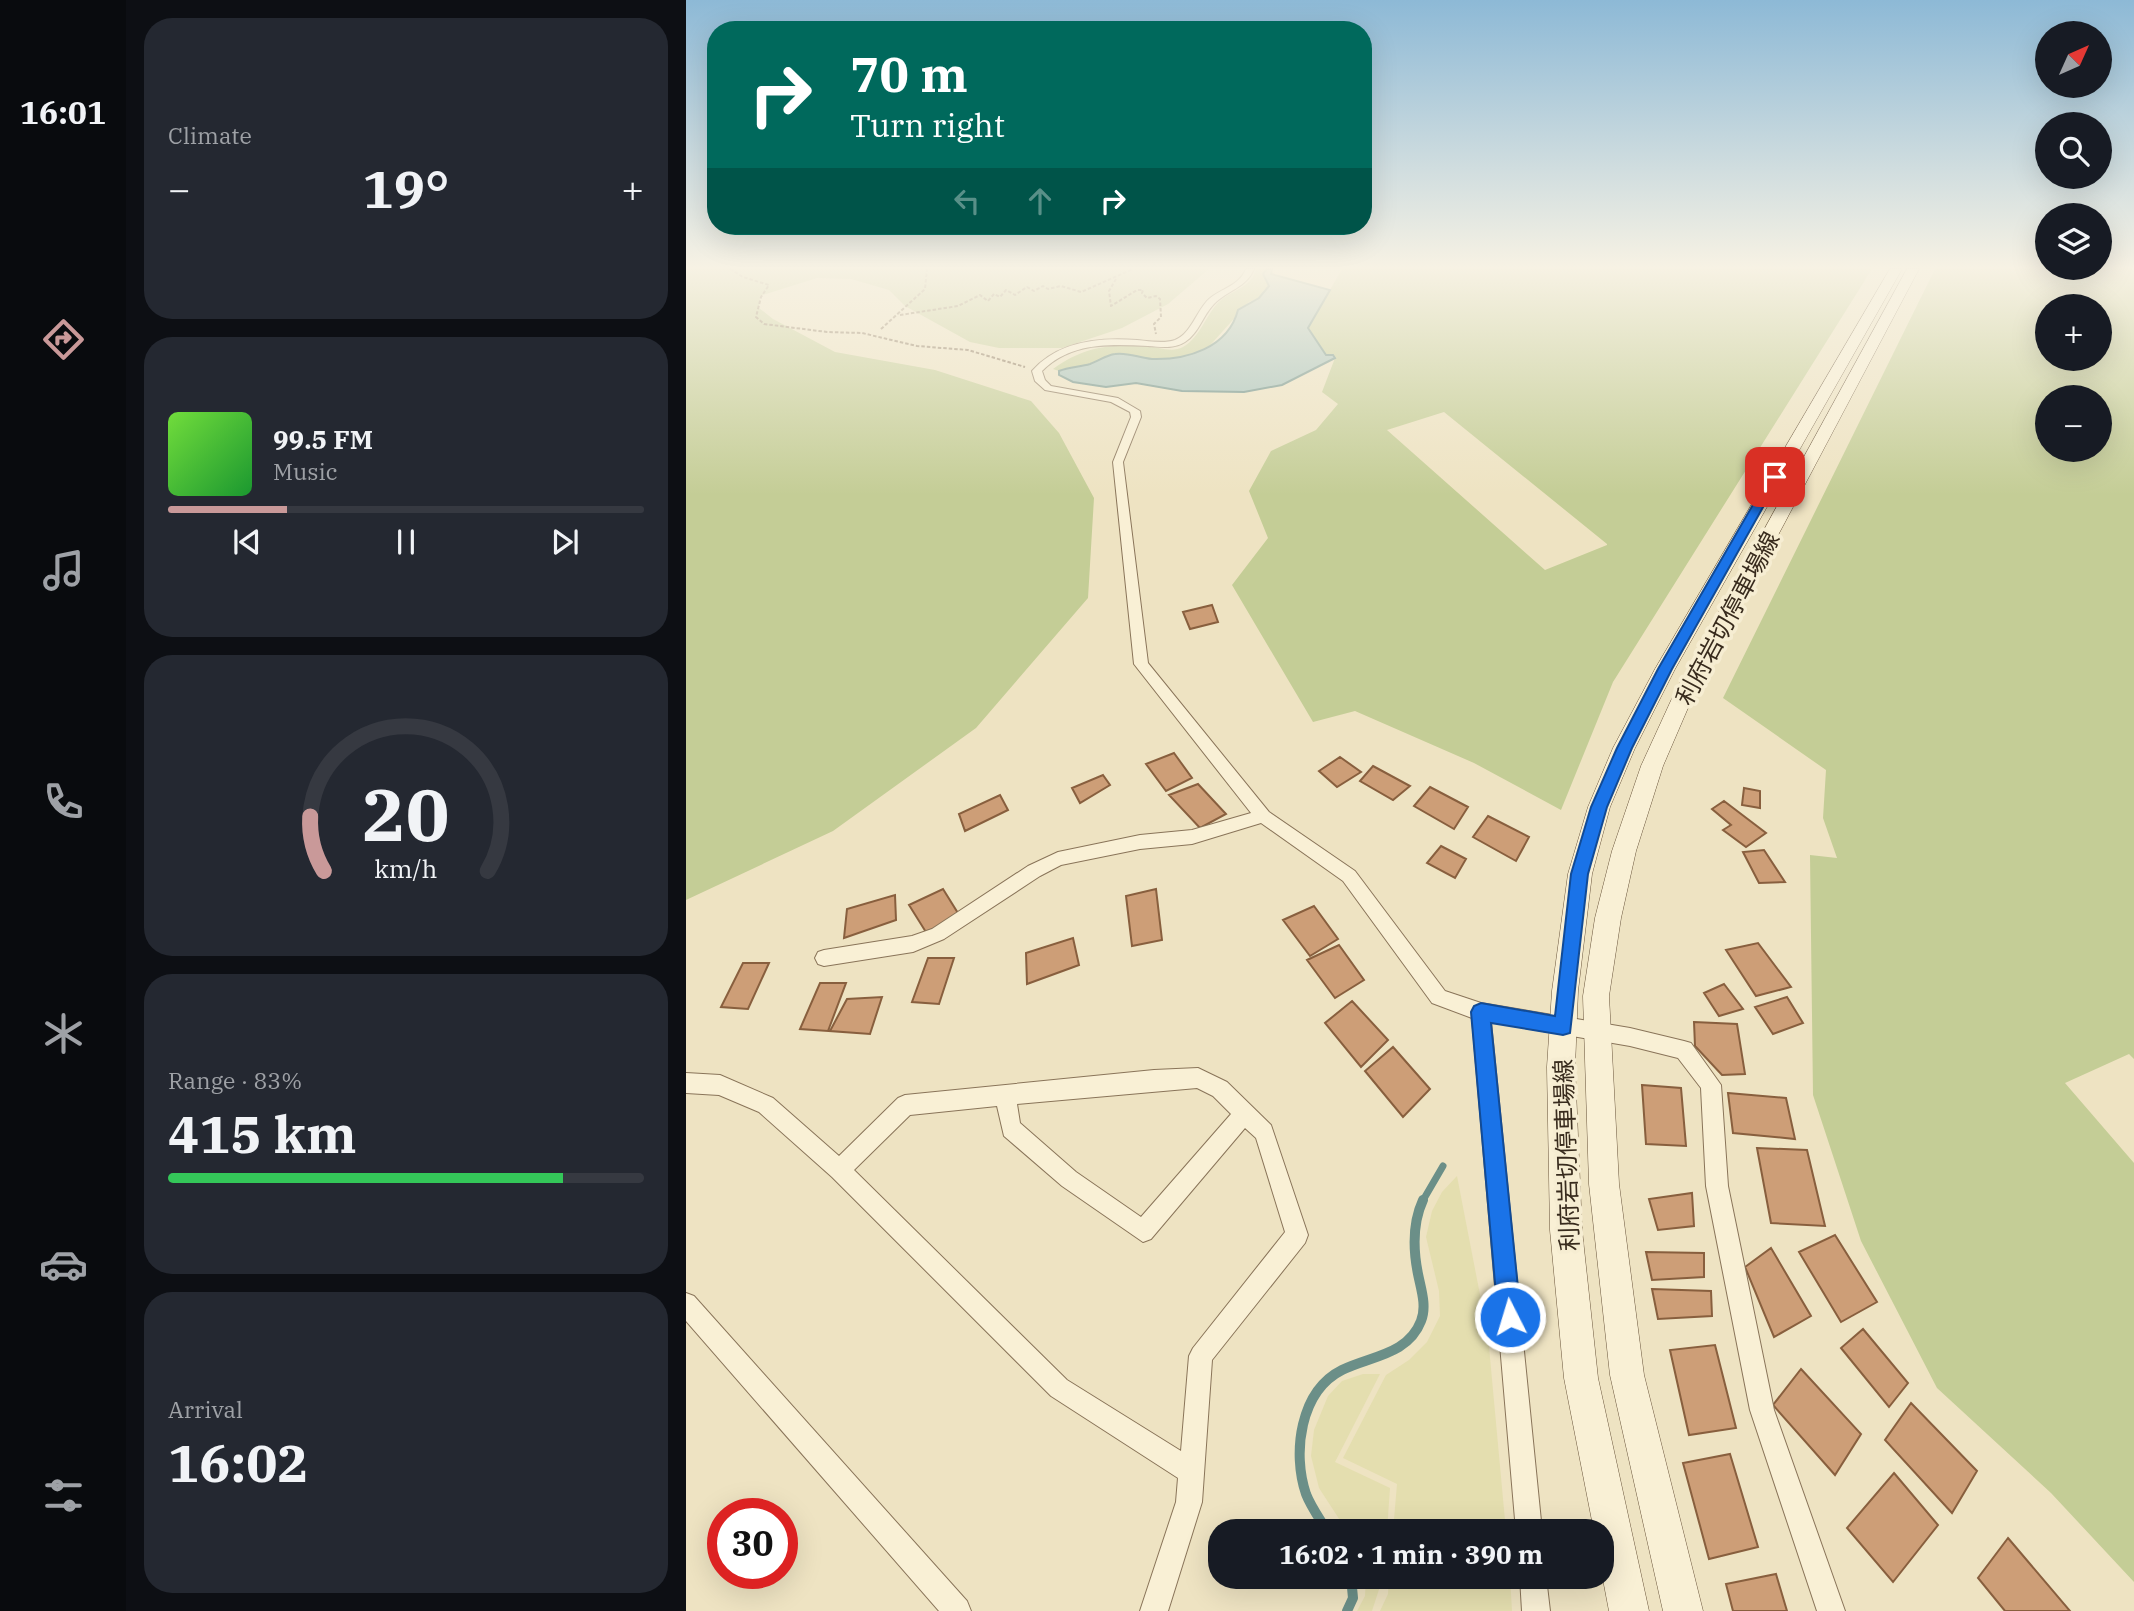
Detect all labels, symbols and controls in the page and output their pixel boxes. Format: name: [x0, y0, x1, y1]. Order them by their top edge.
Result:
north arrow: [2035, 21, 2112, 98]
map controls: [2035, 21, 2112, 462]
text: 70 m: [850, 42, 968, 105]
icon: right: [735, 49, 826, 140]
text: 16:01: [20, 91, 106, 133]
text: Turn right: [850, 104, 1005, 146]
button: search: [2035, 112, 2112, 189]
text: Climate: [168, 120, 252, 150]
text: 19°: [363, 155, 449, 222]
text: −: [168, 164, 191, 213]
text: +: [621, 164, 644, 213]
icon: left: [948, 182, 986, 220]
icon: ahead: [1021, 182, 1059, 220]
icon: right: [1094, 182, 1132, 220]
button: layers: [2035, 203, 2112, 280]
button: +: [2035, 294, 2112, 371]
icon: directions: [39, 315, 88, 364]
button: −: [2035, 385, 2112, 462]
text: 99.5 FM: [273, 422, 373, 456]
pin: [1745, 447, 1805, 507]
text: Music: [273, 456, 338, 486]
icon: arrive: [1756, 458, 1794, 496]
icon: previous: [228, 523, 266, 561]
icon: pause: [387, 523, 425, 561]
icon: next: [546, 523, 584, 561]
street label: 利府岩切停車場線: [1668, 526, 1786, 710]
icon: music: [39, 546, 88, 595]
text: 20: [362, 767, 450, 862]
icon: phone: [39, 777, 88, 826]
text: km/h: [374, 852, 438, 885]
icon: climate: [39, 1009, 88, 1058]
street label: 利府岩切停車場線: [1547, 1059, 1585, 1251]
text: Range · 83%: [168, 1065, 302, 1095]
text: 415 km: [168, 1100, 357, 1167]
icon: car: [39, 1240, 88, 1289]
position arrow: [1473, 1280, 1547, 1354]
text: Arrival: [168, 1394, 243, 1424]
text: 16:02: [168, 1429, 309, 1496]
icon: filters: [39, 1471, 88, 1520]
speed limit sign: 30: [707, 1498, 798, 1589]
text: 16:02 · 1 min · 390 m: [1279, 1537, 1543, 1571]

